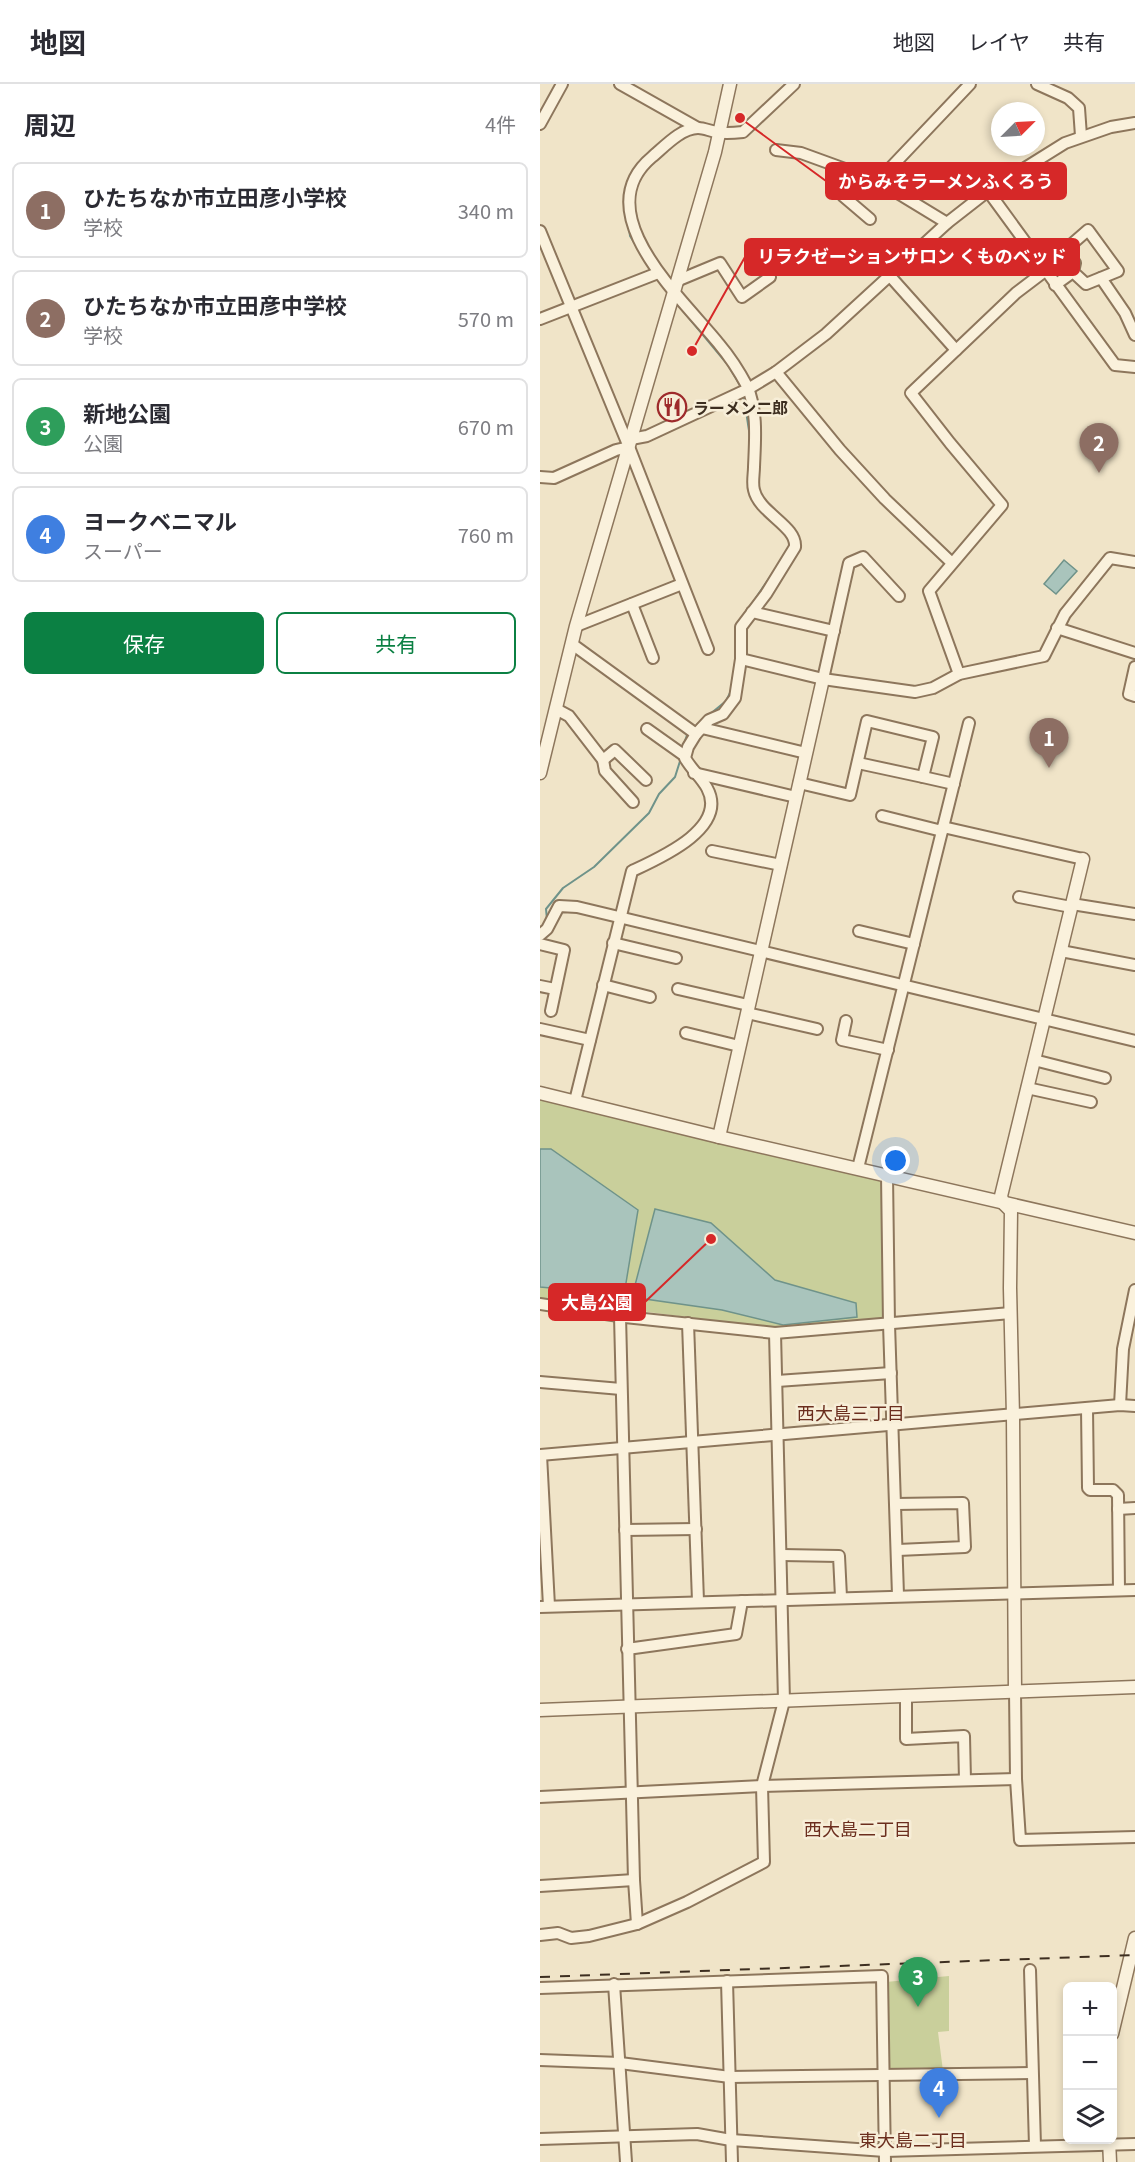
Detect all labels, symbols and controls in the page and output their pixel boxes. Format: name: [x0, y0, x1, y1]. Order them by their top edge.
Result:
text: 地図: [30, 21, 86, 61]
text: 地図: [893, 26, 935, 56]
text: レイヤ: [968, 26, 1030, 56]
text: 共有: [1063, 26, 1105, 56]
north arrow: [991, 102, 1045, 156]
text: 周辺: [24, 105, 76, 142]
text: 4件: [485, 109, 516, 138]
callout: からみそラーメンふくろう: [826, 163, 1066, 199]
text: からみそラーメンふくろう: [838, 167, 1054, 193]
text: ひたちなか市立田彦小学校: [83, 180, 347, 212]
text: 1: [40, 196, 51, 225]
text: 340 m: [458, 196, 514, 225]
text: 学校: [83, 212, 123, 241]
callout: リラクゼーションサロン くものベッド: [745, 239, 1079, 275]
text: リラクゼーションサロン くものベッド: [757, 242, 1067, 268]
text: ひたちなか市立田彦中学校: [83, 288, 347, 320]
text: 2: [40, 304, 51, 333]
text: 570 m: [458, 304, 514, 333]
text: 学校: [83, 320, 123, 349]
restaurant icon: ラーメン二郎: [656, 391, 688, 423]
place label: ラーメン二郎: [693, 395, 788, 419]
text: 新地公園: [83, 396, 171, 428]
text: 3: [40, 412, 51, 441]
text: 670 m: [458, 412, 514, 441]
pin: 2: [1080, 424, 1118, 473]
text: 公園: [83, 428, 123, 457]
text: ヨークベニマル: [83, 504, 237, 536]
text: 4: [40, 520, 51, 549]
text: 760 m: [458, 520, 514, 549]
text: スーパー: [83, 536, 163, 565]
button: 保存: [24, 612, 264, 674]
button: 共有: [276, 612, 516, 674]
pin: 1: [1030, 718, 1068, 768]
your location: [881, 1146, 910, 1175]
callout: 大島公園: [549, 1284, 645, 1320]
text: 大島公園: [561, 1288, 633, 1314]
district label: 西大島三丁目: [797, 1399, 905, 1425]
district label: 西大島二丁目: [804, 1815, 912, 1841]
pin: 3: [898, 1958, 938, 2007]
map controls: [1063, 1982, 1117, 2144]
button: +: [1063, 1982, 1117, 2036]
button: −: [1063, 2036, 1117, 2090]
pin: 4: [920, 2068, 958, 2118]
button: layers: [1063, 2090, 1117, 2144]
district label: 東大島二丁目: [859, 2126, 967, 2152]

